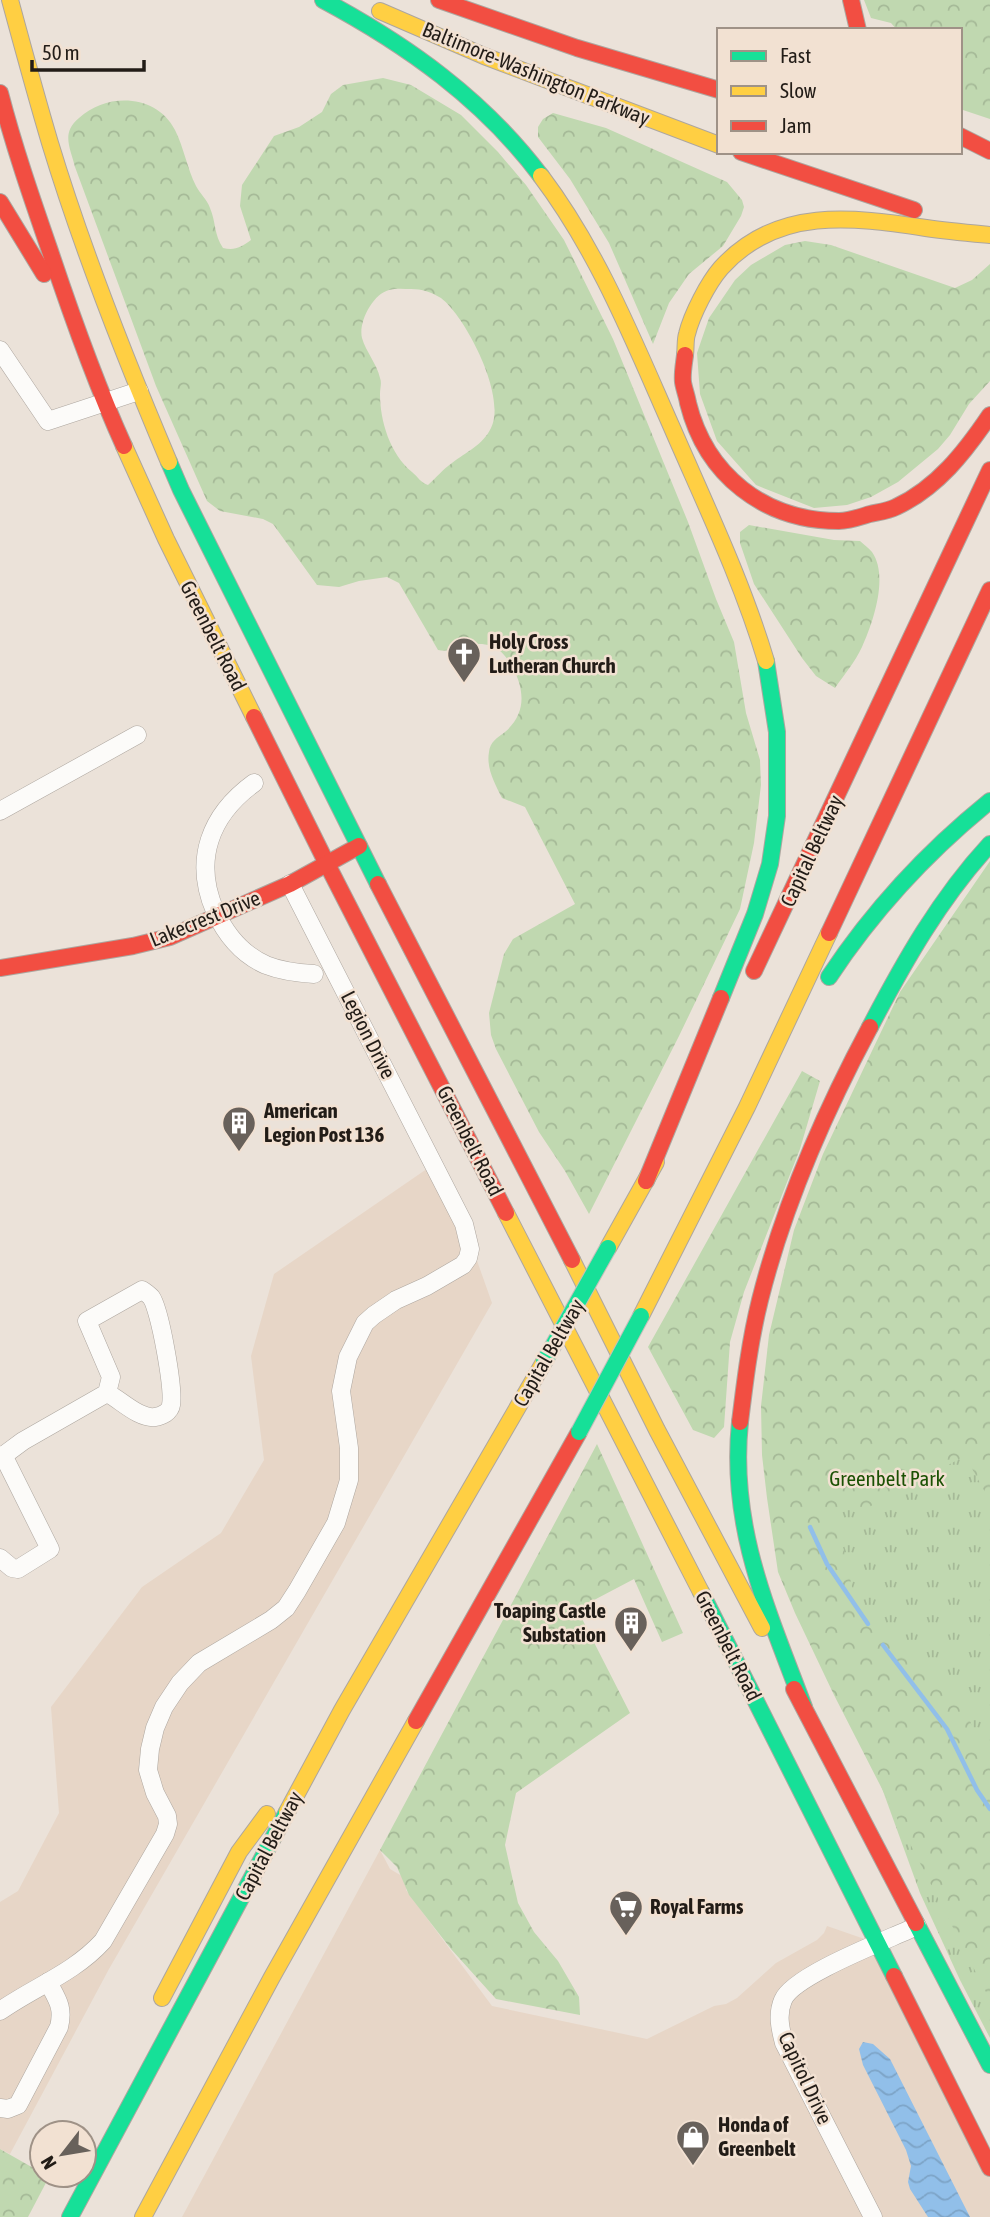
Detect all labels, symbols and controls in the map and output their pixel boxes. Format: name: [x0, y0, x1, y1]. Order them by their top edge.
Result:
street label: Baltimore-Washington Parkway: [419, 16, 654, 130]
scale bar: [32, 28, 144, 72]
legend: [717, 28, 962, 154]
text: 50 m: [42, 40, 80, 64]
text: Fast: [780, 43, 811, 67]
text: Slow: [780, 78, 817, 102]
text: Jam: [780, 113, 812, 137]
street label: Greenbelt Road: [176, 576, 252, 695]
place label: Holy Cross Lutheran Church: [489, 629, 616, 677]
church icon: Holy Cross Lutheran Church: [445, 635, 483, 684]
street label: Capital Beltway: [775, 791, 847, 910]
street label: Lakecrest Drive: [146, 885, 263, 951]
street label: Legion Drive: [337, 987, 401, 1082]
street label: Greenbelt Road: [433, 1081, 509, 1200]
place label: American Legion Post 136: [263, 1098, 384, 1146]
building icon: American Legion Post 136: [220, 1104, 258, 1153]
street label: Capital Beltway: [508, 1294, 589, 1411]
park label: Greenbelt Park: [829, 1466, 945, 1490]
street label: Greenbelt Road: [691, 1586, 767, 1705]
place label: Toaping Castle Substation: [494, 1598, 606, 1646]
building icon: Toaping Castle Substation: [612, 1604, 650, 1653]
street label: Capital Beltway: [229, 1787, 307, 1904]
supermarket icon: Royal Farms: [607, 1888, 645, 1937]
place label: Royal Farms: [650, 1894, 744, 1918]
street label: Capitol Drive: [774, 2028, 838, 2127]
place label: Honda of Greenbelt: [718, 2112, 796, 2160]
shop icon: Honda of Greenbelt: [674, 2118, 712, 2167]
north arrow: [28, 2119, 98, 2189]
text: N: [36, 2152, 61, 2173]

